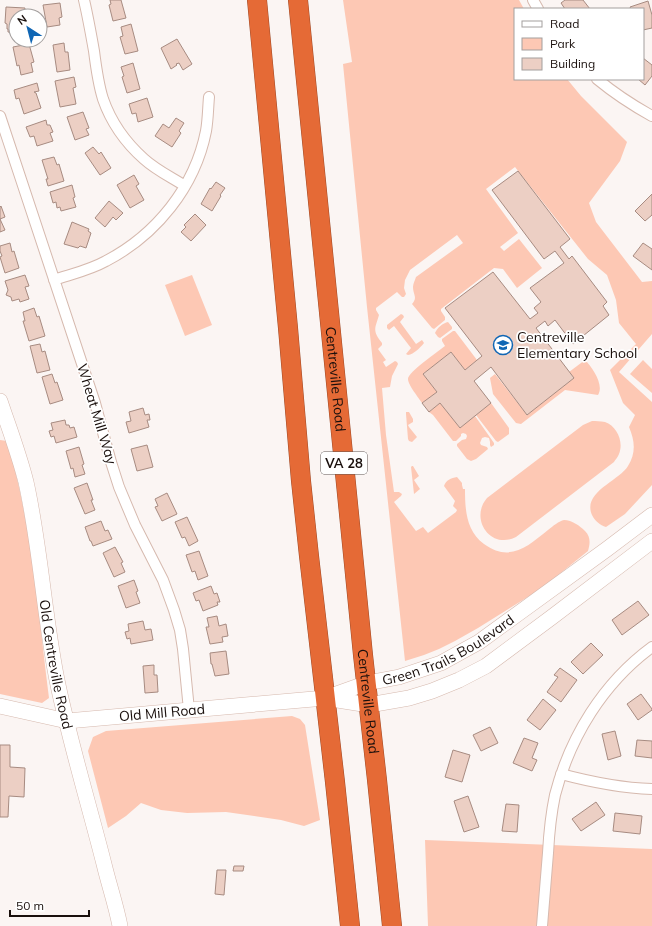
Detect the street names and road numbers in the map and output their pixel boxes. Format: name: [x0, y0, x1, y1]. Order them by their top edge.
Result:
street label: Centreville Road: [321, 326, 350, 433]
street label: Wheat Mill Way: [73, 361, 121, 467]
road number: VA 28: [321, 452, 367, 474]
street label: Old Centreville Road: [36, 598, 77, 731]
street label: Green Trails Boulevard: [381, 610, 518, 689]
street label: Centreville Road: [353, 648, 383, 755]
street label: Old Mill Road: [118, 700, 206, 725]

